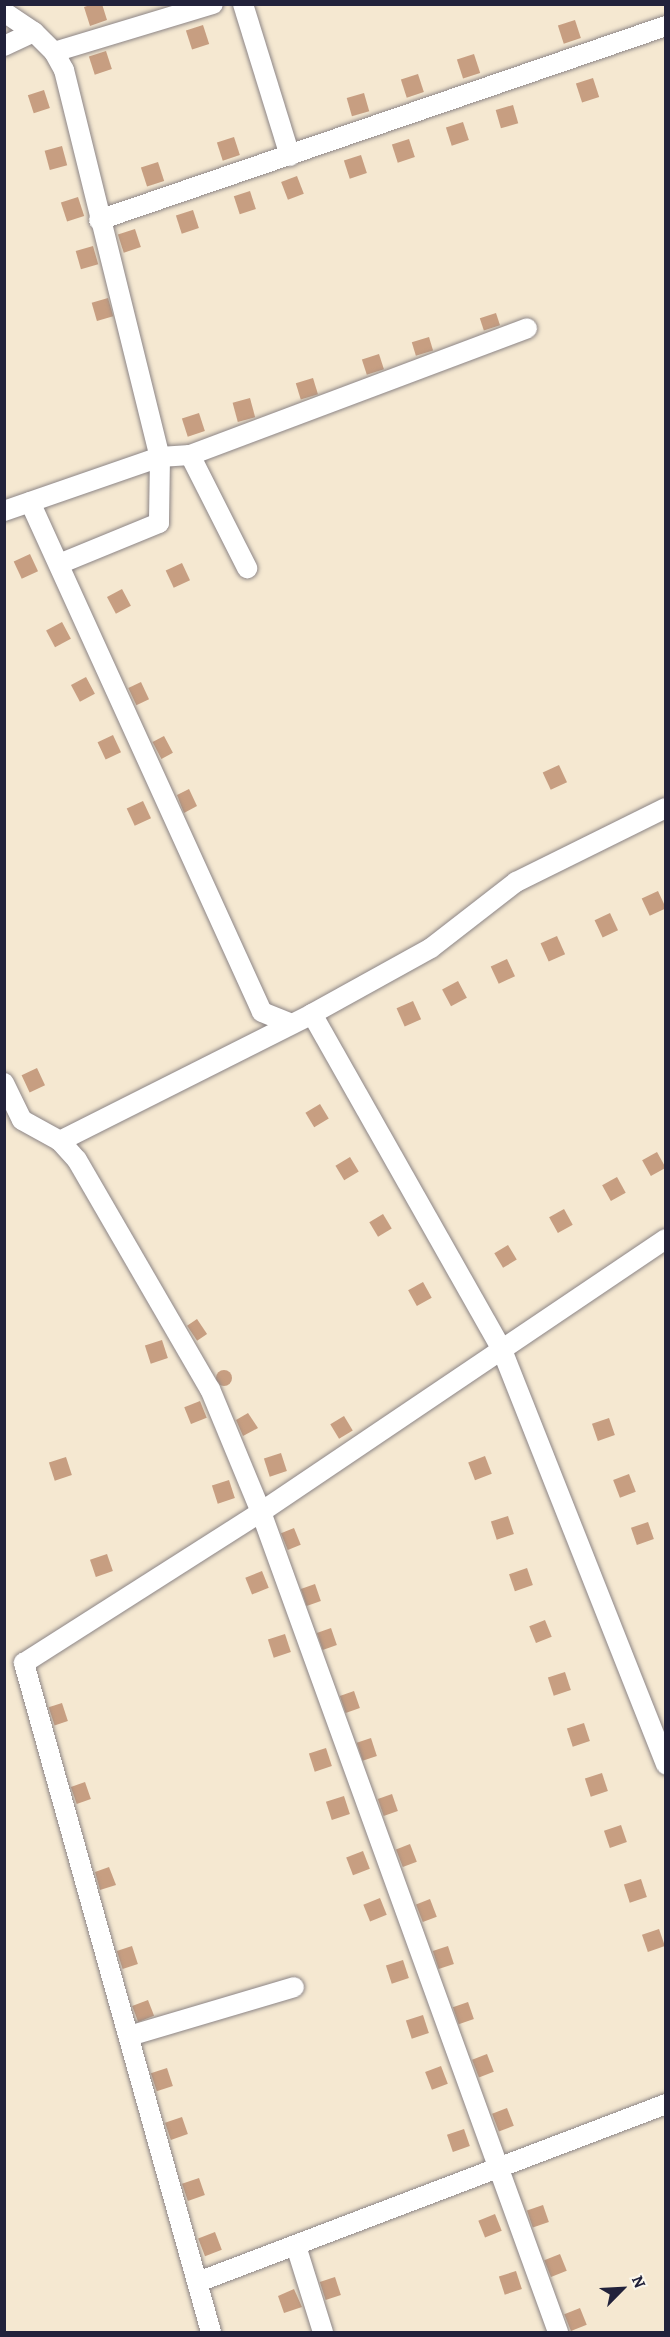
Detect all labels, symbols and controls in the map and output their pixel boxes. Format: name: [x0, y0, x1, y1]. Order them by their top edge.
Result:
north arrow: [592, 2259, 652, 2319]
text: N: [626, 2272, 651, 2291]

